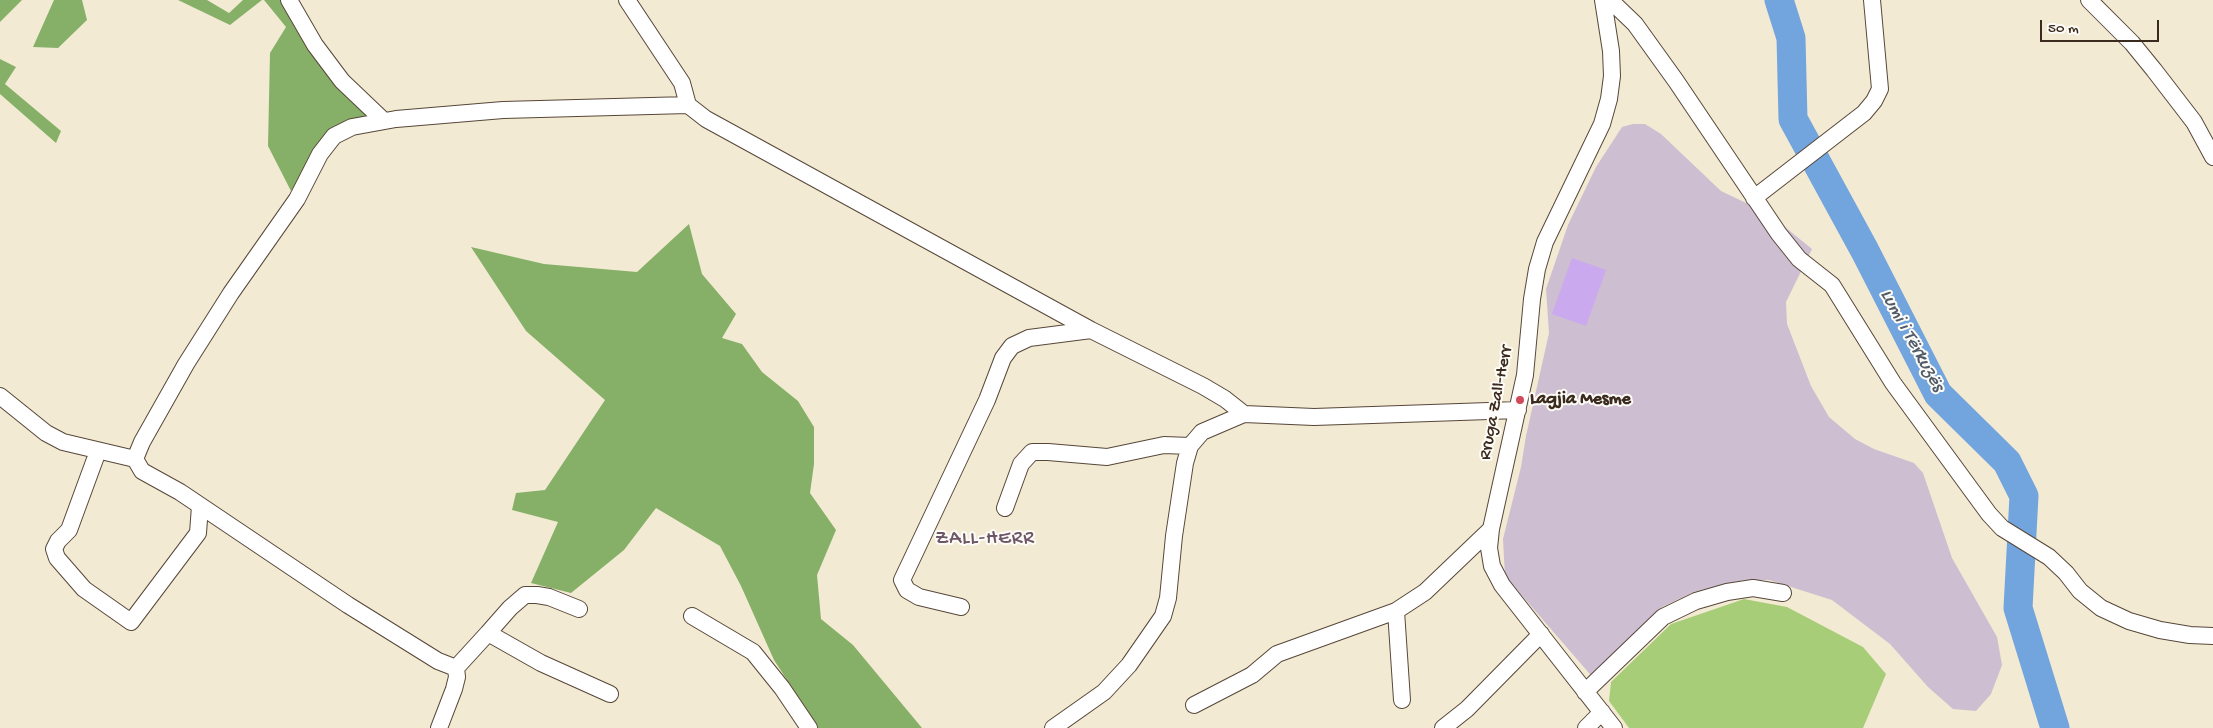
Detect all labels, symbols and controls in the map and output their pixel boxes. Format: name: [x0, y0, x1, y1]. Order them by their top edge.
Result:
scale bar: [2043, 10, 2162, 42]
text: 50 m: [2048, 20, 2079, 38]
water label: Lumi i Tërkuzës: [1874, 286, 1948, 396]
street label: Rruga Zall-Herr: [1475, 344, 1519, 462]
place label: Lagjia Mesme: [1530, 389, 1631, 411]
marker: Lagjia Mesme: [1514, 394, 1526, 406]
district label: ZALL-HERR: [934, 528, 1036, 552]

